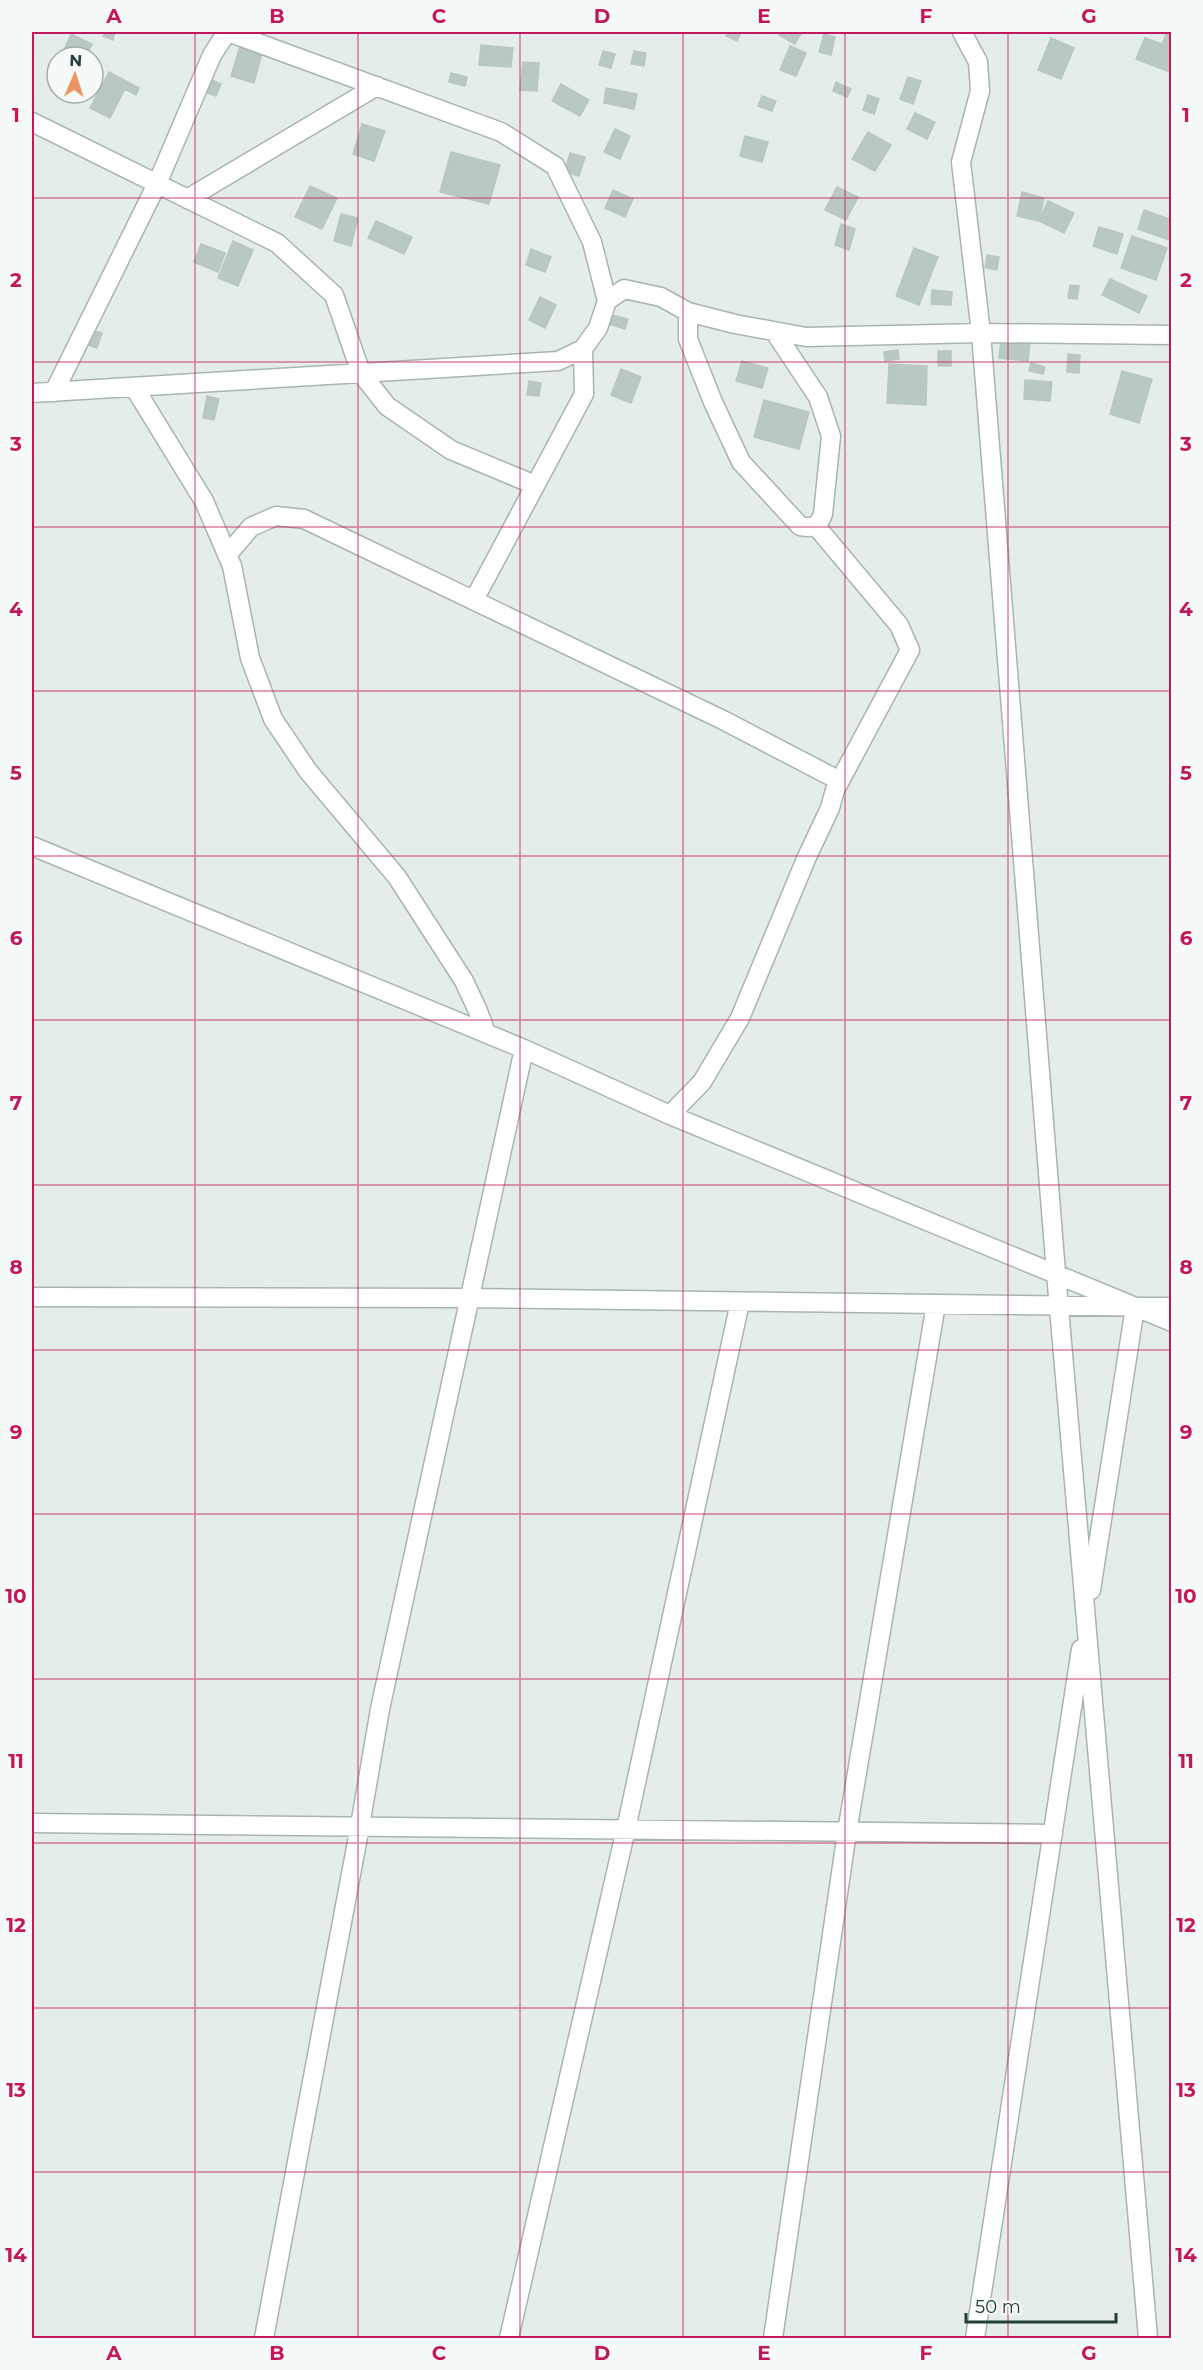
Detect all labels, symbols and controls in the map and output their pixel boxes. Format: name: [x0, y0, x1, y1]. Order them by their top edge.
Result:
text: A: [105, 4, 122, 28]
text: B: [269, 4, 285, 28]
text: C: [432, 4, 447, 28]
text: D: [594, 4, 610, 28]
text: E: [757, 4, 771, 28]
text: F: [920, 4, 933, 28]
text: G: [1081, 4, 1097, 28]
north arrow: [45, 45, 105, 105]
text: N: [69, 51, 83, 70]
text: 1: [12, 103, 20, 127]
text: 1: [1182, 103, 1190, 127]
text: 2: [10, 268, 22, 292]
text: 2: [1180, 268, 1192, 292]
text: 3: [9, 432, 22, 456]
text: 3: [1179, 432, 1192, 456]
text: 4: [9, 597, 23, 621]
text: 4: [1179, 597, 1193, 621]
text: 5: [10, 761, 22, 785]
text: 5: [1180, 761, 1192, 785]
text: 6: [10, 926, 23, 950]
text: 6: [1180, 926, 1193, 950]
text: 7: [10, 1091, 22, 1115]
text: 7: [1180, 1091, 1192, 1115]
text: 8: [9, 1255, 23, 1279]
text: 8: [1179, 1255, 1193, 1279]
text: 9: [10, 1420, 22, 1444]
text: 9: [1180, 1420, 1192, 1444]
text: 10: [5, 1584, 27, 1608]
text: 10: [1175, 1584, 1197, 1608]
text: 11: [8, 1749, 24, 1773]
text: 11: [1178, 1749, 1194, 1773]
text: 12: [6, 1913, 26, 1937]
text: 12: [1176, 1913, 1196, 1937]
text: 13: [6, 2078, 26, 2102]
text: 13: [1176, 2078, 1196, 2102]
text: 14: [5, 2243, 27, 2267]
text: 14: [1175, 2243, 1197, 2267]
scale bar: [966, 2286, 1116, 2324]
text: 50 m: [975, 2296, 1021, 2318]
text: A: [105, 2341, 122, 2365]
text: B: [269, 2341, 285, 2365]
text: C: [432, 2341, 447, 2365]
text: D: [594, 2341, 610, 2365]
text: E: [757, 2341, 771, 2365]
text: F: [920, 2341, 933, 2365]
text: G: [1081, 2341, 1097, 2365]

